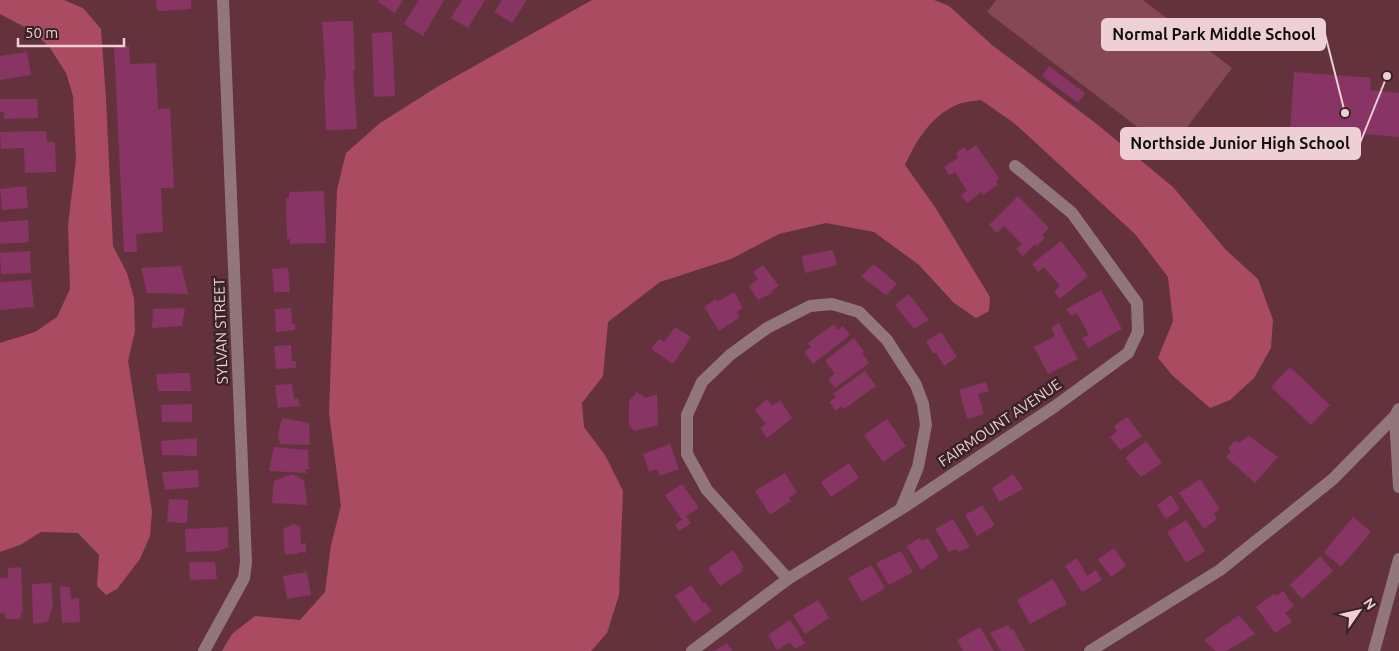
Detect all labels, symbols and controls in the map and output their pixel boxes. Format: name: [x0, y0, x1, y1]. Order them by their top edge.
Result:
scale bar: [18, 15, 124, 47]
callout: Normal Park Middle School: [1102, 19, 1325, 50]
text: 50 m: [25, 24, 58, 41]
text: Normal Park Middle School: [1112, 25, 1316, 43]
callout: Northside Junior High School: [1121, 128, 1360, 159]
text: Northside Junior High School: [1130, 134, 1350, 152]
street label: SYLVAN STREET: [210, 277, 231, 384]
street label: FAIRMOUNT AVENUE: [935, 375, 1064, 470]
north arrow: [1334, 586, 1384, 636]
text: N: [1360, 595, 1379, 613]

